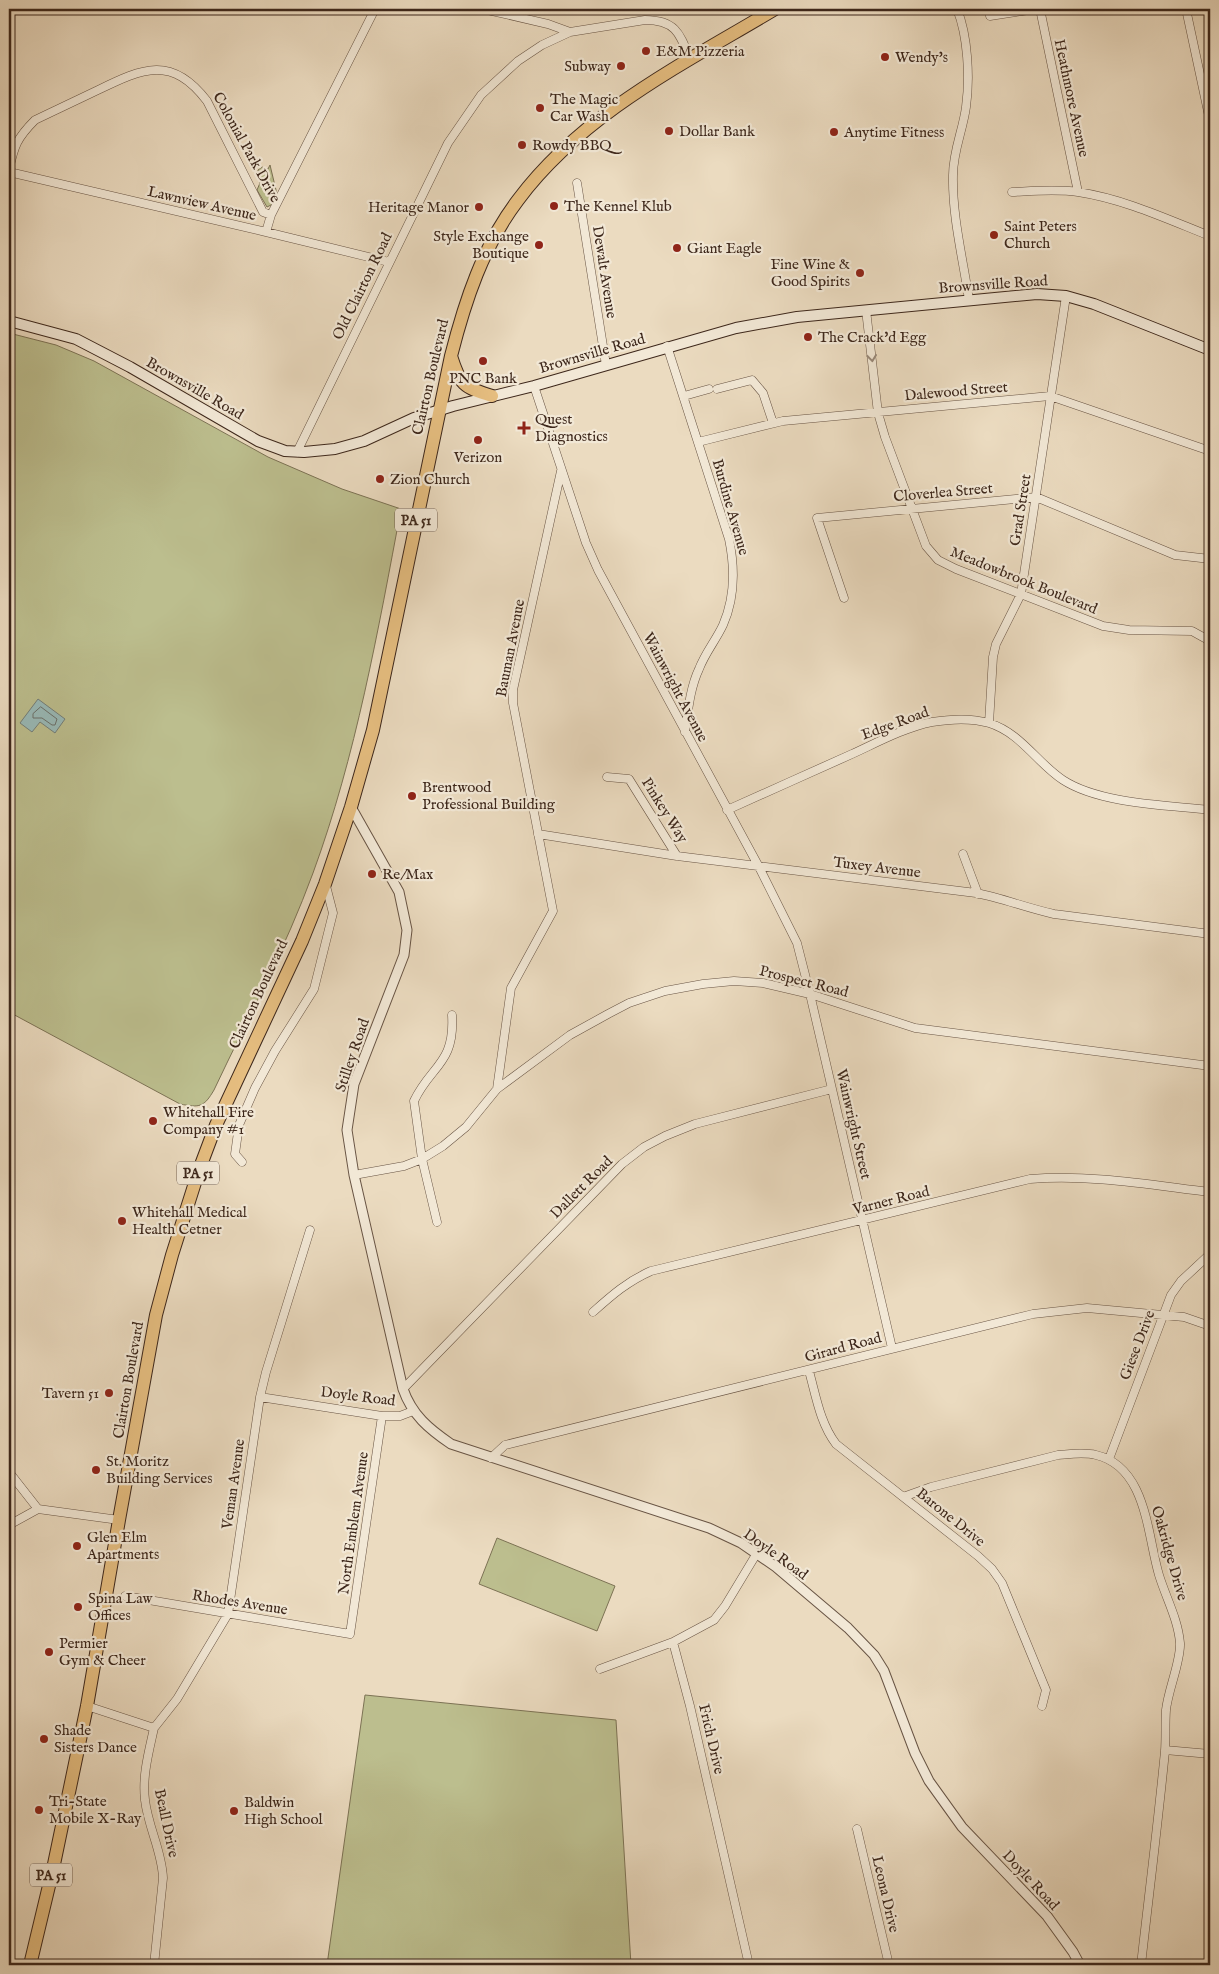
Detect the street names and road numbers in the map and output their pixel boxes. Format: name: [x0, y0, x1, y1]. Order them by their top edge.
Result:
street label: Heathmore Avenue: [1050, 37, 1093, 159]
street label: Colonial Park Drive: [208, 89, 285, 206]
street label: Lawnview Avenue: [146, 182, 258, 225]
street label: Dewalt Avenue: [588, 224, 621, 320]
street label: Old Clairton Road: [328, 229, 397, 343]
street label: Brownsville Road: [938, 271, 1049, 298]
street label: Clairton Boulevard: [408, 316, 453, 437]
street label: Brownsville Road: [537, 329, 648, 378]
street label: Brownsville Road: [143, 353, 248, 425]
street label: Dalewood Street: [903, 378, 1009, 405]
street label: Burdine Avenue: [708, 457, 753, 558]
street label: Grad Street: [1005, 473, 1036, 547]
street label: Cloverlea Street: [893, 479, 993, 506]
road number: PA 51: [395, 508, 437, 532]
street label: Meadowbrook Boulevard: [947, 542, 1101, 619]
street label: Bauman Avenue: [492, 597, 529, 699]
street label: Wainwright Avenue: [639, 629, 712, 745]
street label: Edge Road: [859, 702, 933, 744]
street label: Pinkey Way: [637, 774, 692, 847]
street label: Tuxey Avenue: [832, 853, 922, 882]
street label: Clairton Boulevard: [225, 936, 293, 1052]
street label: Prospect Road: [757, 961, 851, 1002]
street label: Stilley Road: [331, 1015, 374, 1094]
street label: Wainwright Street: [832, 1067, 875, 1181]
street label: Dallett Road: [546, 1151, 617, 1223]
road number: PA 51: [177, 1162, 219, 1184]
street label: Varner Road: [850, 1182, 932, 1219]
street label: Giese Drive: [1115, 1308, 1159, 1383]
street label: Clairton Boulevard: [109, 1319, 148, 1440]
street label: Girard Road: [803, 1328, 885, 1367]
street label: Doyle Road: [319, 1382, 397, 1411]
street label: Veman Avenue: [218, 1438, 249, 1531]
street label: North Emblem Avenue: [334, 1450, 373, 1596]
street label: Barone Drive: [912, 1484, 989, 1551]
street label: Oakridge Drive: [1147, 1504, 1192, 1603]
street label: Doyle Road: [740, 1525, 813, 1585]
street label: Rhodes Avenue: [191, 1586, 289, 1619]
street label: Frich Drive: [694, 1702, 729, 1776]
street label: Beall Drive: [150, 1787, 183, 1859]
street label: Doyle Road: [998, 1846, 1064, 1915]
street label: Leona Drive: [867, 1854, 904, 1935]
road number: PA 51: [30, 1864, 72, 1886]

